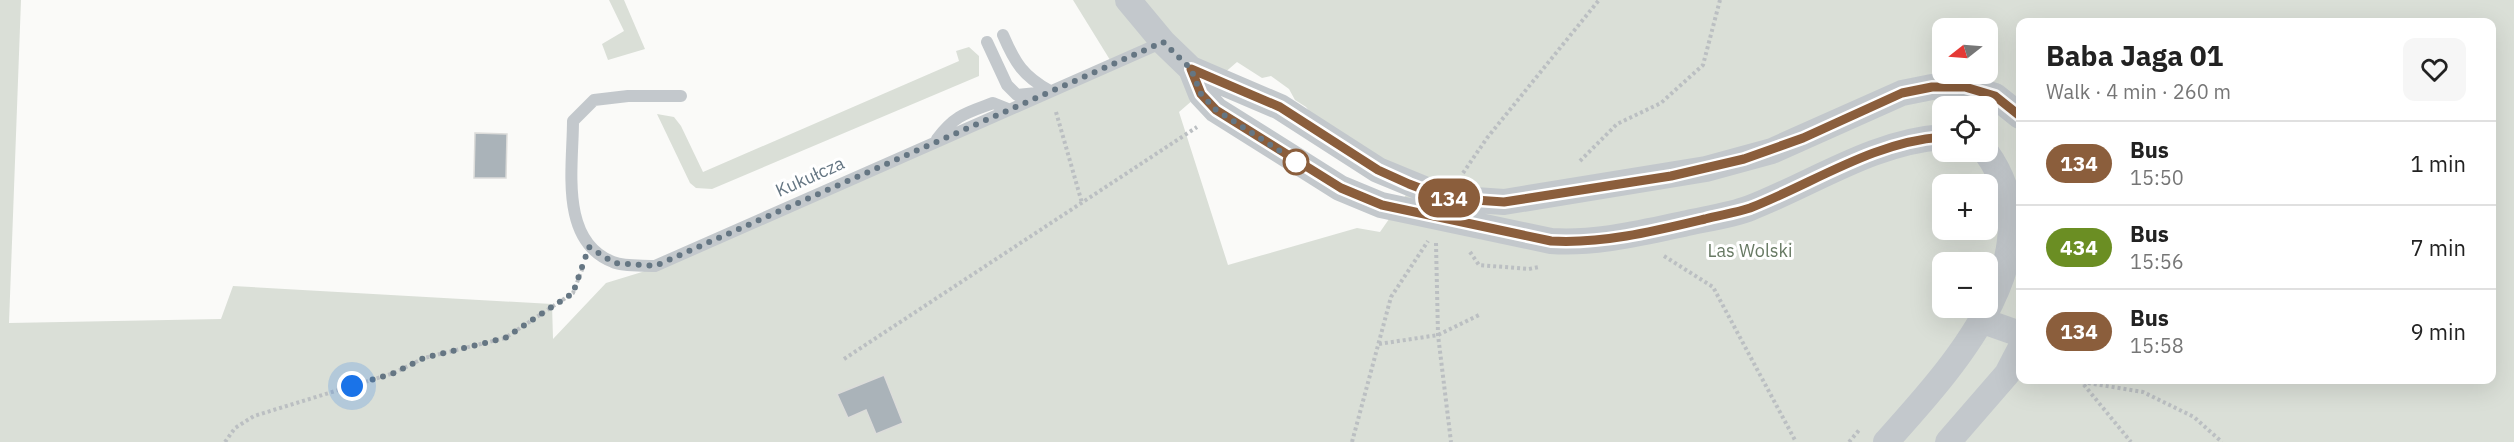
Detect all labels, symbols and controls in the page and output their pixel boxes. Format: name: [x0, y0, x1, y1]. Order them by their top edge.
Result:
north arrow: [1932, 18, 1998, 84]
map controls: [1932, 18, 1998, 318]
text: Baba Jaga 01: [2046, 37, 2223, 74]
button: heart: [2403, 38, 2466, 101]
text: Walk · 4 min · 260 m: [2046, 78, 2231, 105]
button: locate: [1932, 96, 1998, 162]
text: Bus: [2130, 135, 2169, 164]
unlabelled marker: [1283, 149, 1309, 175]
text: 134: [2060, 149, 2098, 177]
text: 1 min: [2410, 149, 2466, 178]
street label: Kukułcza: [772, 151, 848, 202]
text: 15:50: [2130, 164, 2184, 191]
button: +: [1932, 174, 1998, 240]
line badge: 134: [1414, 178, 1484, 218]
text: 134: [1430, 184, 1468, 212]
text: Bus: [2130, 219, 2169, 248]
text: 434: [2060, 233, 2098, 261]
text: 7 min: [2410, 233, 2466, 262]
park label: Las Wolski: [1707, 239, 1793, 262]
text: 15:56: [2130, 248, 2184, 275]
button: −: [1932, 252, 1998, 318]
text: Bus: [2130, 303, 2169, 332]
text: 134: [2060, 317, 2098, 345]
text: 9 min: [2410, 317, 2466, 346]
text: 15:58: [2130, 332, 2184, 359]
your location: [337, 371, 367, 401]

